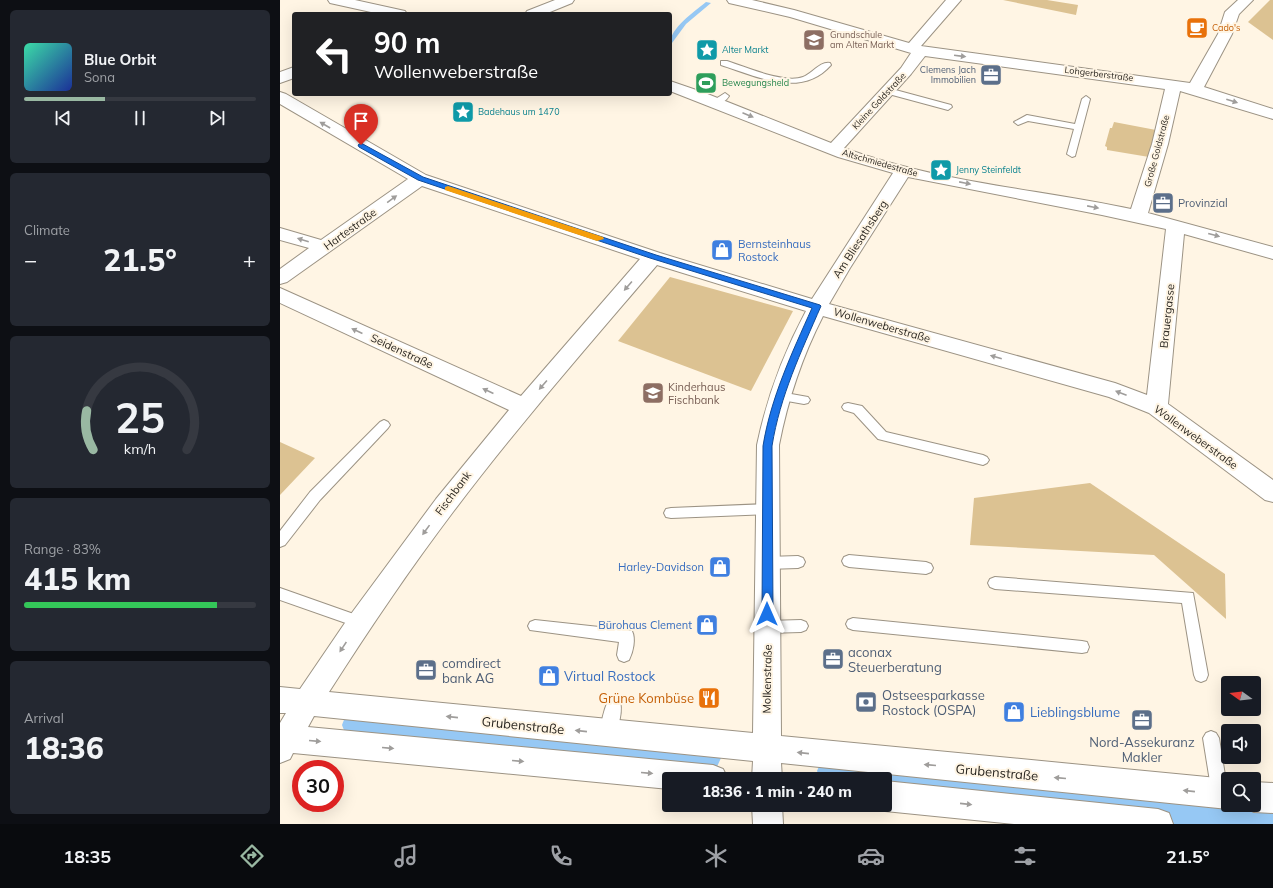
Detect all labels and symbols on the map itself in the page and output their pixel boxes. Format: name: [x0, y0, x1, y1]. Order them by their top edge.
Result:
cafe icon: Cado's: [1184, 15, 1210, 41]
place label: Cado's: [1212, 22, 1240, 33]
school or university icon: Grundschule am Alten Markt: [801, 27, 827, 53]
place label: Grundschule am Alten Markt: [830, 29, 894, 50]
place icon: Alter Markt: [694, 37, 720, 63]
place label: Alter Markt: [722, 44, 768, 55]
one-way arrow: [954, 53, 966, 59]
office icon: Clemens Jach Immobilien: [978, 62, 1004, 88]
place label: Clemens Jach Immobilien: [920, 64, 976, 85]
street label: Lohgerberstraße: [1064, 64, 1134, 83]
sports icon: Bewegungsheld: [693, 70, 719, 96]
street label: Kleine Goldstraße: [850, 70, 908, 131]
place label: Bewegungsheld: [722, 77, 789, 88]
one-way arrow: [1226, 98, 1238, 104]
place icon: Badehaus um 1470: [450, 99, 476, 125]
pin: [344, 104, 378, 145]
place label: Badehaus um 1470: [478, 106, 560, 117]
one-way arrow: [743, 112, 755, 118]
street label: Große Goldstraße: [1142, 114, 1171, 188]
one-way arrow: [319, 121, 331, 128]
street label: Altschmiedestraße: [841, 146, 919, 179]
place icon: Jenny Steinfeldt: [928, 157, 954, 183]
place label: Jenny Steinfeldt: [956, 164, 1021, 176]
one-way arrow: [959, 180, 971, 186]
office icon: Provinzial: [1150, 190, 1176, 216]
one-way arrow: [387, 195, 397, 203]
place label: Provinzial: [1178, 196, 1228, 210]
street label: Am Bliesathsberg: [830, 197, 890, 281]
one-way arrow: [1087, 204, 1099, 210]
street label: Hartestraße: [321, 205, 379, 253]
one-way arrow: [1208, 232, 1220, 238]
one-way arrow: [296, 237, 308, 243]
shop icon: Bernsteinhaus Rostock: [709, 237, 735, 263]
place label: Bernsteinhaus Rostock: [738, 237, 811, 264]
one-way arrow: [623, 281, 632, 292]
street label: Brauergasse: [1157, 283, 1177, 349]
street label: Wollenweberstraße: [832, 304, 932, 346]
one-way arrow: [352, 328, 363, 334]
street label: Seidenstraße: [369, 330, 435, 372]
one-way arrow: [990, 354, 1002, 360]
one-way arrow: [538, 380, 547, 390]
school or university icon: Kinderhaus Fischbank: [640, 380, 666, 406]
place label: Kinderhaus Fischbank: [668, 380, 725, 407]
one-way arrow: [482, 388, 494, 394]
one-way arrow: [1115, 389, 1127, 395]
street label: Wollenweberstraße: [1151, 402, 1241, 472]
street label: Fischbank: [432, 468, 474, 518]
one-way arrow: [422, 524, 430, 535]
shop icon: Harley-Davidson: [707, 554, 733, 580]
place label: Harley-Davidson: [618, 560, 704, 574]
position arrow: [746, 593, 788, 635]
shop icon: Bürohaus Clement: [694, 612, 720, 638]
place label: Bürohaus Clement: [598, 618, 692, 632]
one-way arrow: [339, 642, 347, 653]
street label: Molkenstraße: [759, 644, 775, 714]
place label: aconax Steuerberatung: [848, 644, 942, 675]
office icon: aconax Steuerberatung: [820, 646, 846, 672]
place label: comdirect bank AG: [442, 655, 501, 686]
office icon: comdirect bank AG: [413, 657, 439, 683]
shop icon: Virtual Rostock: [536, 663, 562, 689]
place label: Virtual Rostock: [564, 668, 656, 684]
north arrow: [1221, 676, 1261, 716]
restaurant icon: Grüne Kombüse: [696, 685, 722, 711]
place label: Ostseesparkasse Rostock (OSPA): [882, 687, 985, 718]
bank icon: Ostseesparkasse Rostock (OSPA): [853, 689, 879, 715]
place label: Grüne Kombüse: [598, 690, 694, 706]
shop icon: Lieblingsblume: [1001, 699, 1027, 725]
place label: Lieblingsblume: [1030, 704, 1120, 720]
office icon: Nord-Assekuranz Makler: [1129, 707, 1155, 733]
street label: Grubenstraße: [481, 713, 565, 737]
one-way arrow: [446, 714, 458, 721]
one-way arrow: [575, 728, 587, 734]
place label: Nord-Assekuranz Makler: [1089, 734, 1195, 765]
one-way arrow: [309, 738, 321, 745]
one-way arrow: [382, 745, 394, 752]
one-way arrow: [797, 750, 809, 756]
one-way arrow: [511, 757, 524, 764]
speed limit sign: 30: [292, 760, 344, 812]
street label: Grubenstraße: [955, 760, 1039, 784]
one-way arrow: [924, 762, 936, 769]
one-way arrow: [641, 769, 653, 776]
one-way arrow: [1054, 774, 1066, 781]
one-way arrow: [1183, 787, 1195, 794]
one-way arrow: [960, 801, 972, 808]

